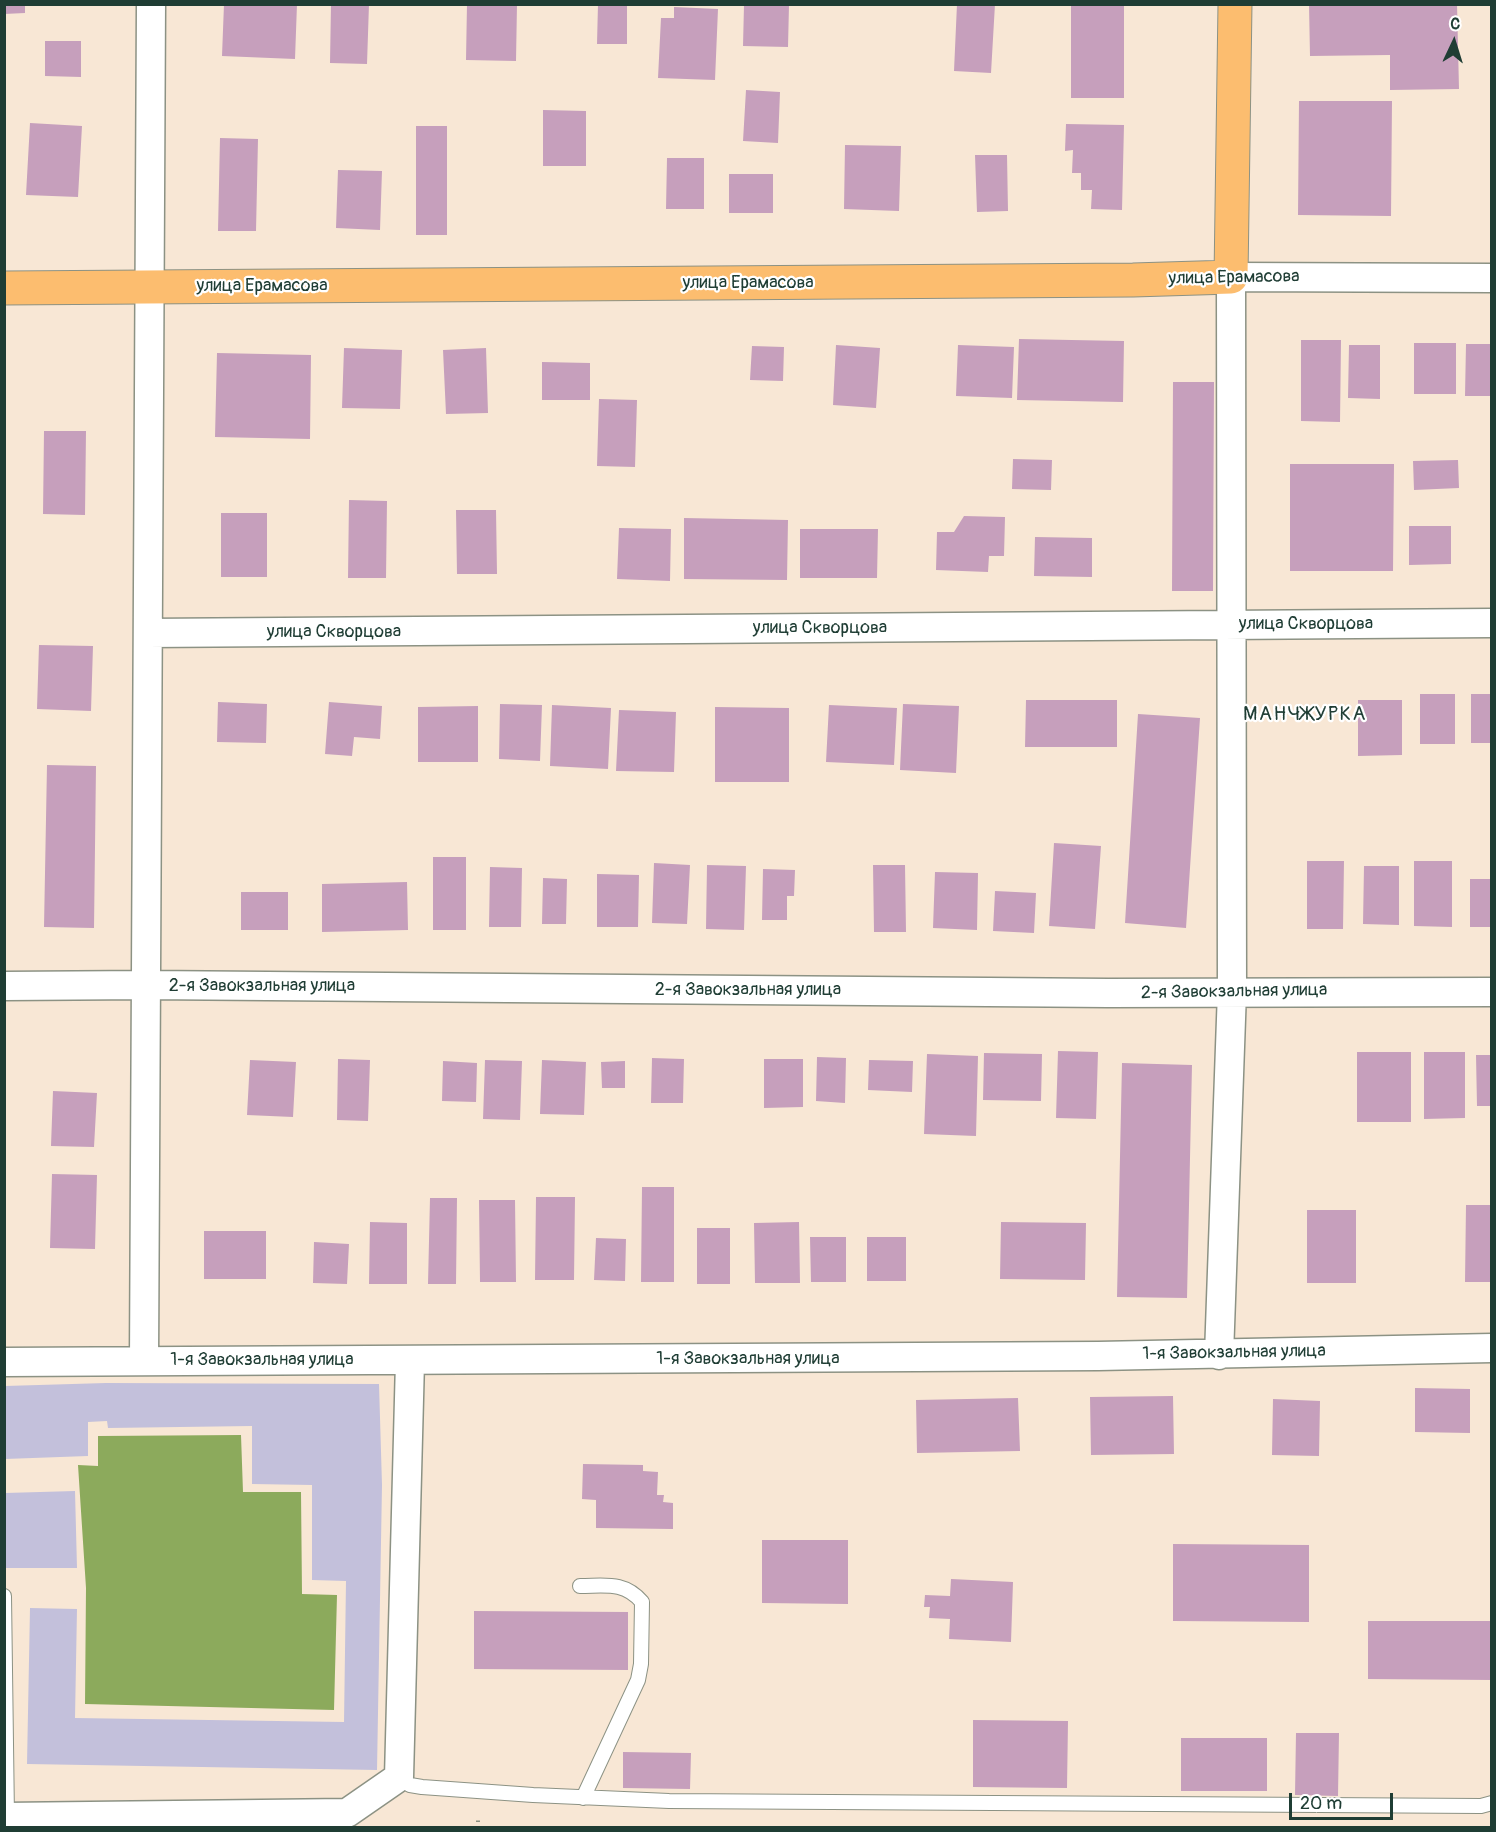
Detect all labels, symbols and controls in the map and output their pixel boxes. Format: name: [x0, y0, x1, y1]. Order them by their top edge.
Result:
north arrow: [1424, 12, 1484, 72]
text: С: [1450, 14, 1461, 34]
street label: улица Ерамасова: [1168, 266, 1300, 290]
street label: улица Ерамасова: [682, 272, 814, 294]
street label: улица Ерамасова: [196, 275, 328, 297]
street label: улица Скворцова: [1239, 613, 1373, 635]
street label: улица Скворцова: [753, 617, 887, 639]
street label: улица Скворцова: [267, 621, 401, 643]
district label: МАНЧЖУРКА: [1243, 703, 1367, 727]
street label: 2-я Завокзальная улица: [169, 975, 355, 997]
street label: 2-я Завокзальная улица: [655, 979, 841, 1001]
street label: 2-я Завокзальная улица: [1141, 980, 1327, 1004]
street label: 1-я Завокзальная улица: [1142, 1341, 1326, 1365]
street label: 1-я Завокзальная улица: [656, 1348, 840, 1370]
street label: 1-я Завокзальная улица: [170, 1349, 354, 1371]
scale bar: [1292, 1781, 1396, 1819]
text: 20 m: [1300, 1792, 1342, 1815]

